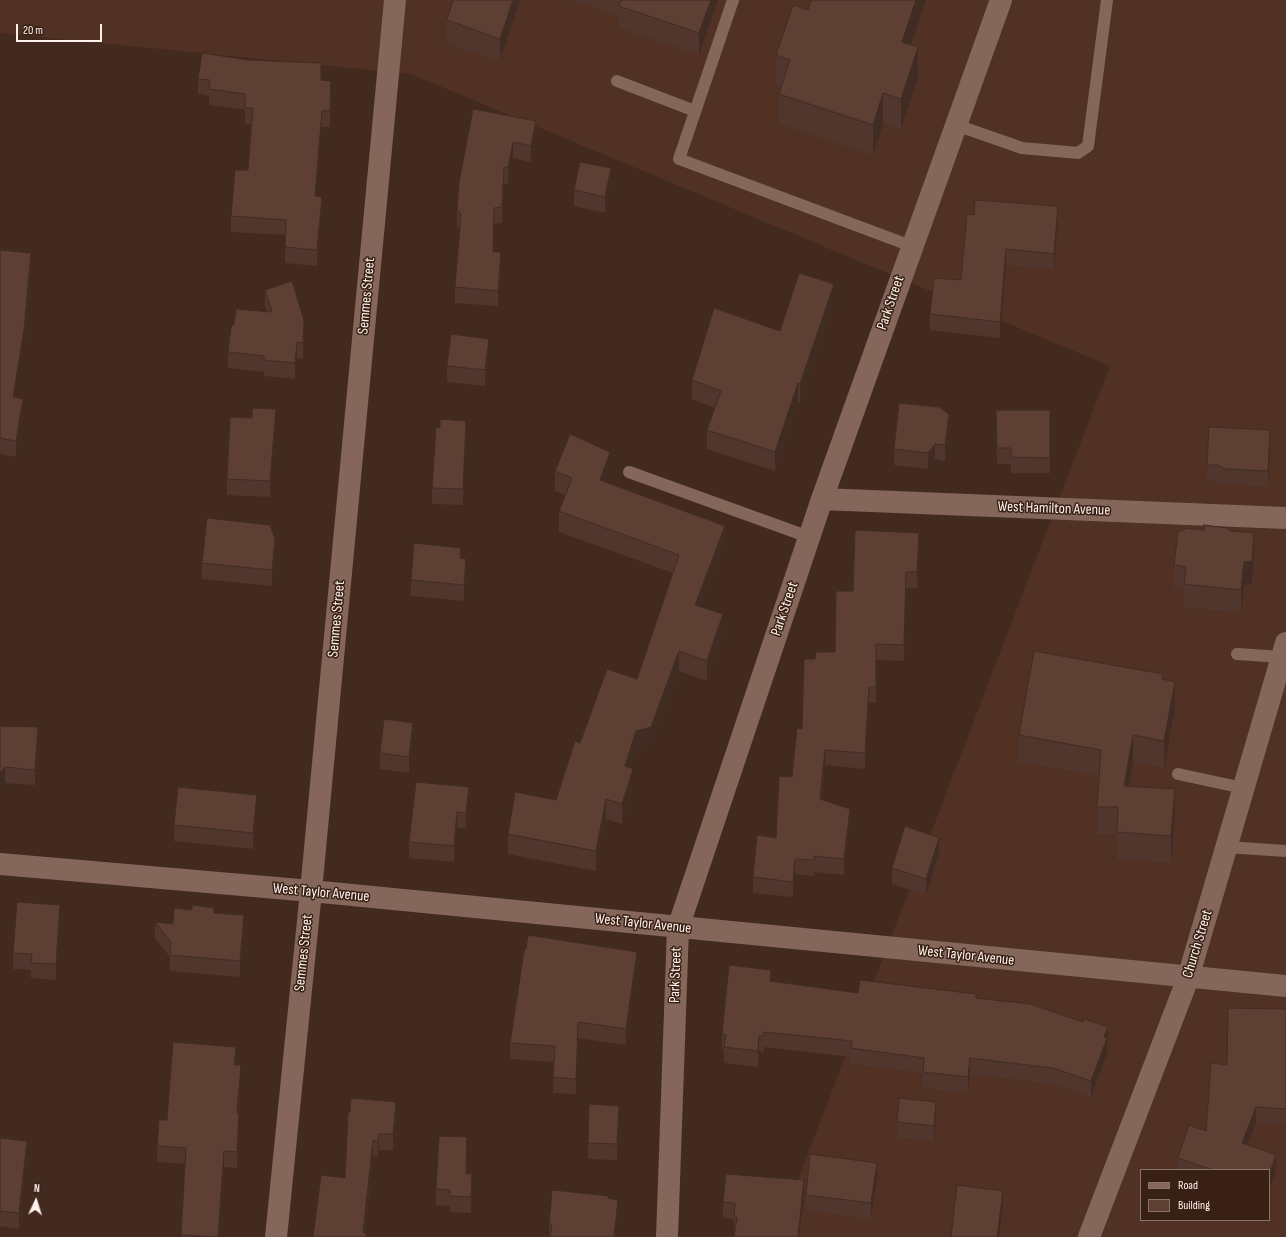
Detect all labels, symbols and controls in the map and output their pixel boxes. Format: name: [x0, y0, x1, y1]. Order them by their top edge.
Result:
scale bar: [18, 16, 104, 42]
text: 20 m: [23, 23, 43, 38]
street label: Semmes Street: [355, 257, 379, 335]
street label: Park Street: [873, 274, 909, 332]
street label: West Hamilton Avenue: [997, 498, 1111, 520]
street label: Semmes Street: [325, 580, 349, 658]
street label: Park Street: [767, 580, 803, 638]
street label: West Taylor Avenue: [272, 880, 370, 906]
street label: Church Street: [1179, 908, 1217, 980]
street label: West Taylor Avenue: [594, 910, 692, 938]
street label: Semmes Street: [291, 914, 317, 992]
street label: West Taylor Avenue: [917, 942, 1015, 970]
street label: Park Street: [666, 947, 686, 1003]
legend: [1140, 1169, 1270, 1221]
text: Road: [1178, 1178, 1198, 1193]
north arrow: [16, 1181, 56, 1221]
text: N: [33, 1182, 40, 1195]
text: Building: [1178, 1198, 1210, 1213]

